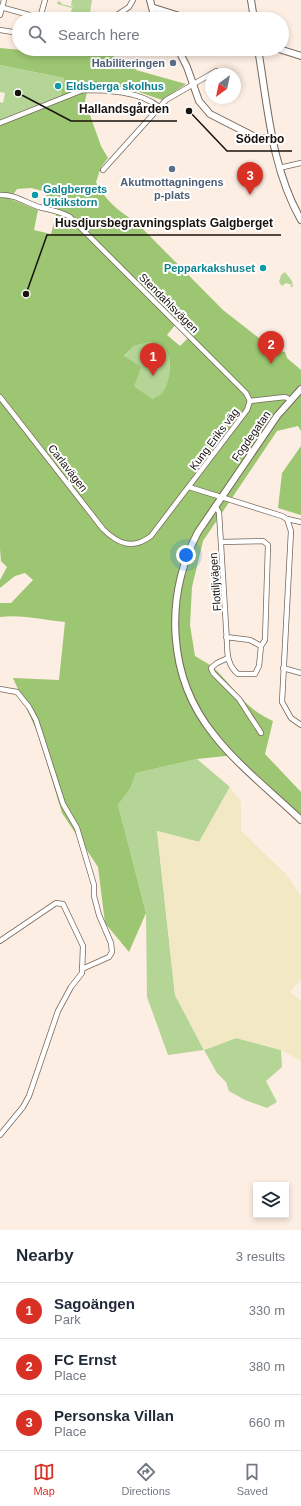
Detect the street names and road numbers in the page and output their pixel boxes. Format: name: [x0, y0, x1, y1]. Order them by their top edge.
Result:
street label: Stendahlsvägen: [137, 271, 201, 335]
street label: Kung Eriks väg: [187, 406, 241, 472]
street label: Fogdegatan: [229, 409, 273, 463]
street label: Carlavägen: [46, 442, 90, 494]
street label: Flottiljvägen: [207, 552, 223, 612]

